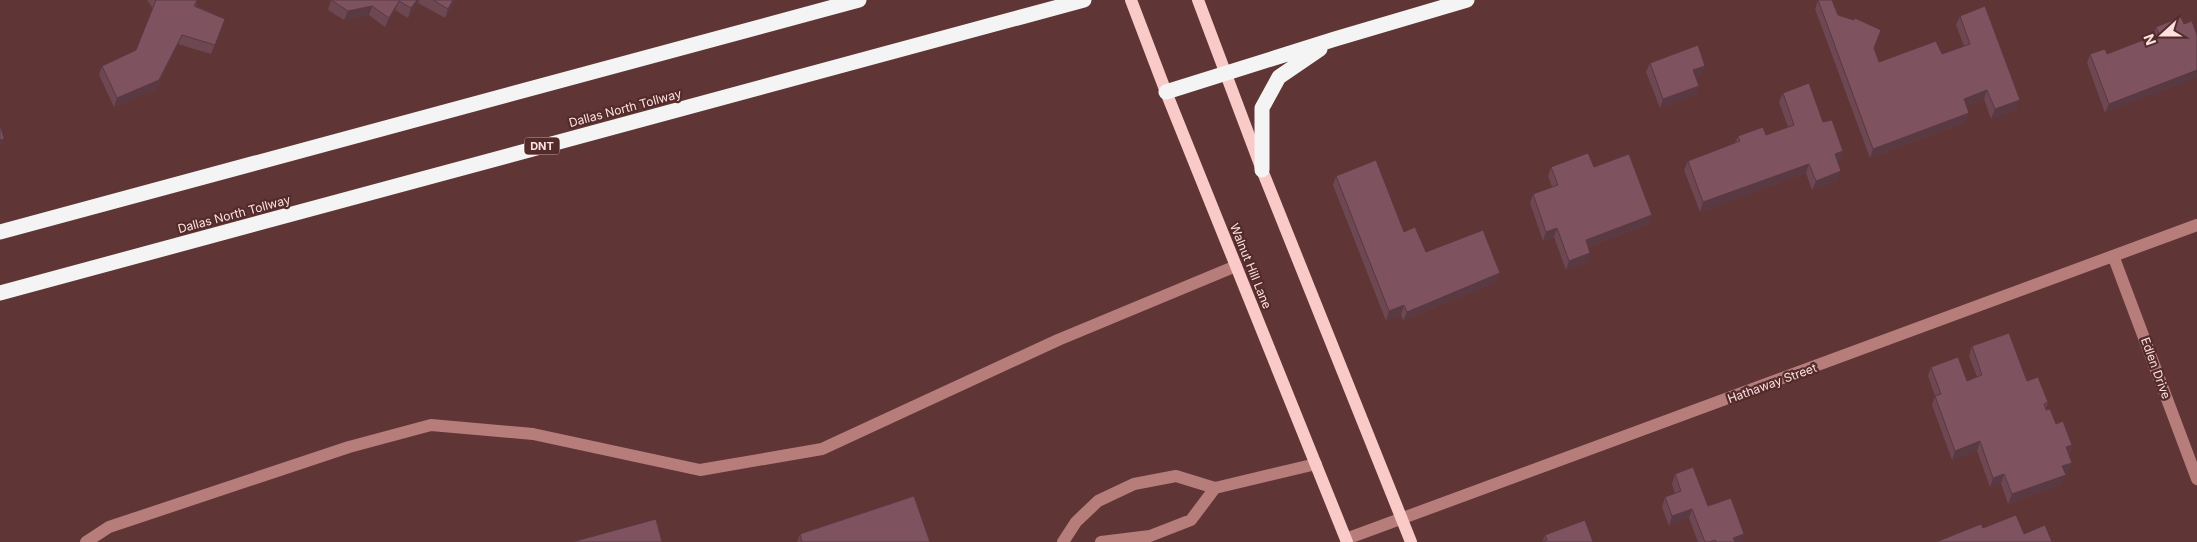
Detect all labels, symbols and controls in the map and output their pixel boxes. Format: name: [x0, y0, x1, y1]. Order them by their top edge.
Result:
north arrow: [2137, 10, 2187, 60]
text: N: [2140, 32, 2159, 48]
street label: Dallas North Tollway: [567, 86, 683, 130]
road number: DNT: [524, 138, 560, 154]
street label: Dallas North Tollway: [176, 192, 292, 236]
street label: Walnut Hill Lane: [1227, 221, 1275, 311]
street label: Edlen Drive: [2138, 335, 2174, 401]
street label: Hathaway Street: [1725, 360, 1819, 406]

